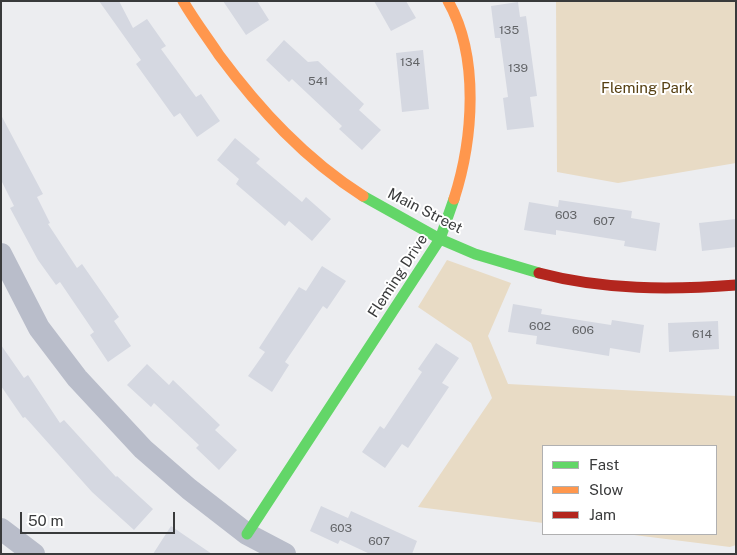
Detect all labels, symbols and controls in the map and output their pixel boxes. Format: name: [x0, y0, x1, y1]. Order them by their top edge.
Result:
house number: 135: [499, 23, 519, 37]
house number: 134: [400, 55, 420, 69]
house number: 139: [508, 61, 528, 75]
house number: 541: [308, 74, 328, 88]
park label: Fleming Park: [601, 79, 693, 97]
street label: Main Street: [385, 184, 465, 238]
house number: 603: [555, 208, 577, 222]
house number: 607: [593, 214, 615, 228]
street label: Fleming Drive: [364, 231, 432, 321]
house number: 602: [529, 319, 551, 333]
house number: 606: [572, 323, 594, 337]
house number: 614: [692, 327, 712, 341]
legend: [542, 445, 717, 535]
text: Fast: [589, 456, 619, 473]
text: Slow: [589, 481, 623, 498]
scale bar: [22, 502, 178, 534]
text: Jam: [589, 506, 616, 523]
text: 50 m: [28, 512, 63, 529]
house number: 603: [330, 521, 352, 535]
house number: 607: [368, 534, 390, 548]

